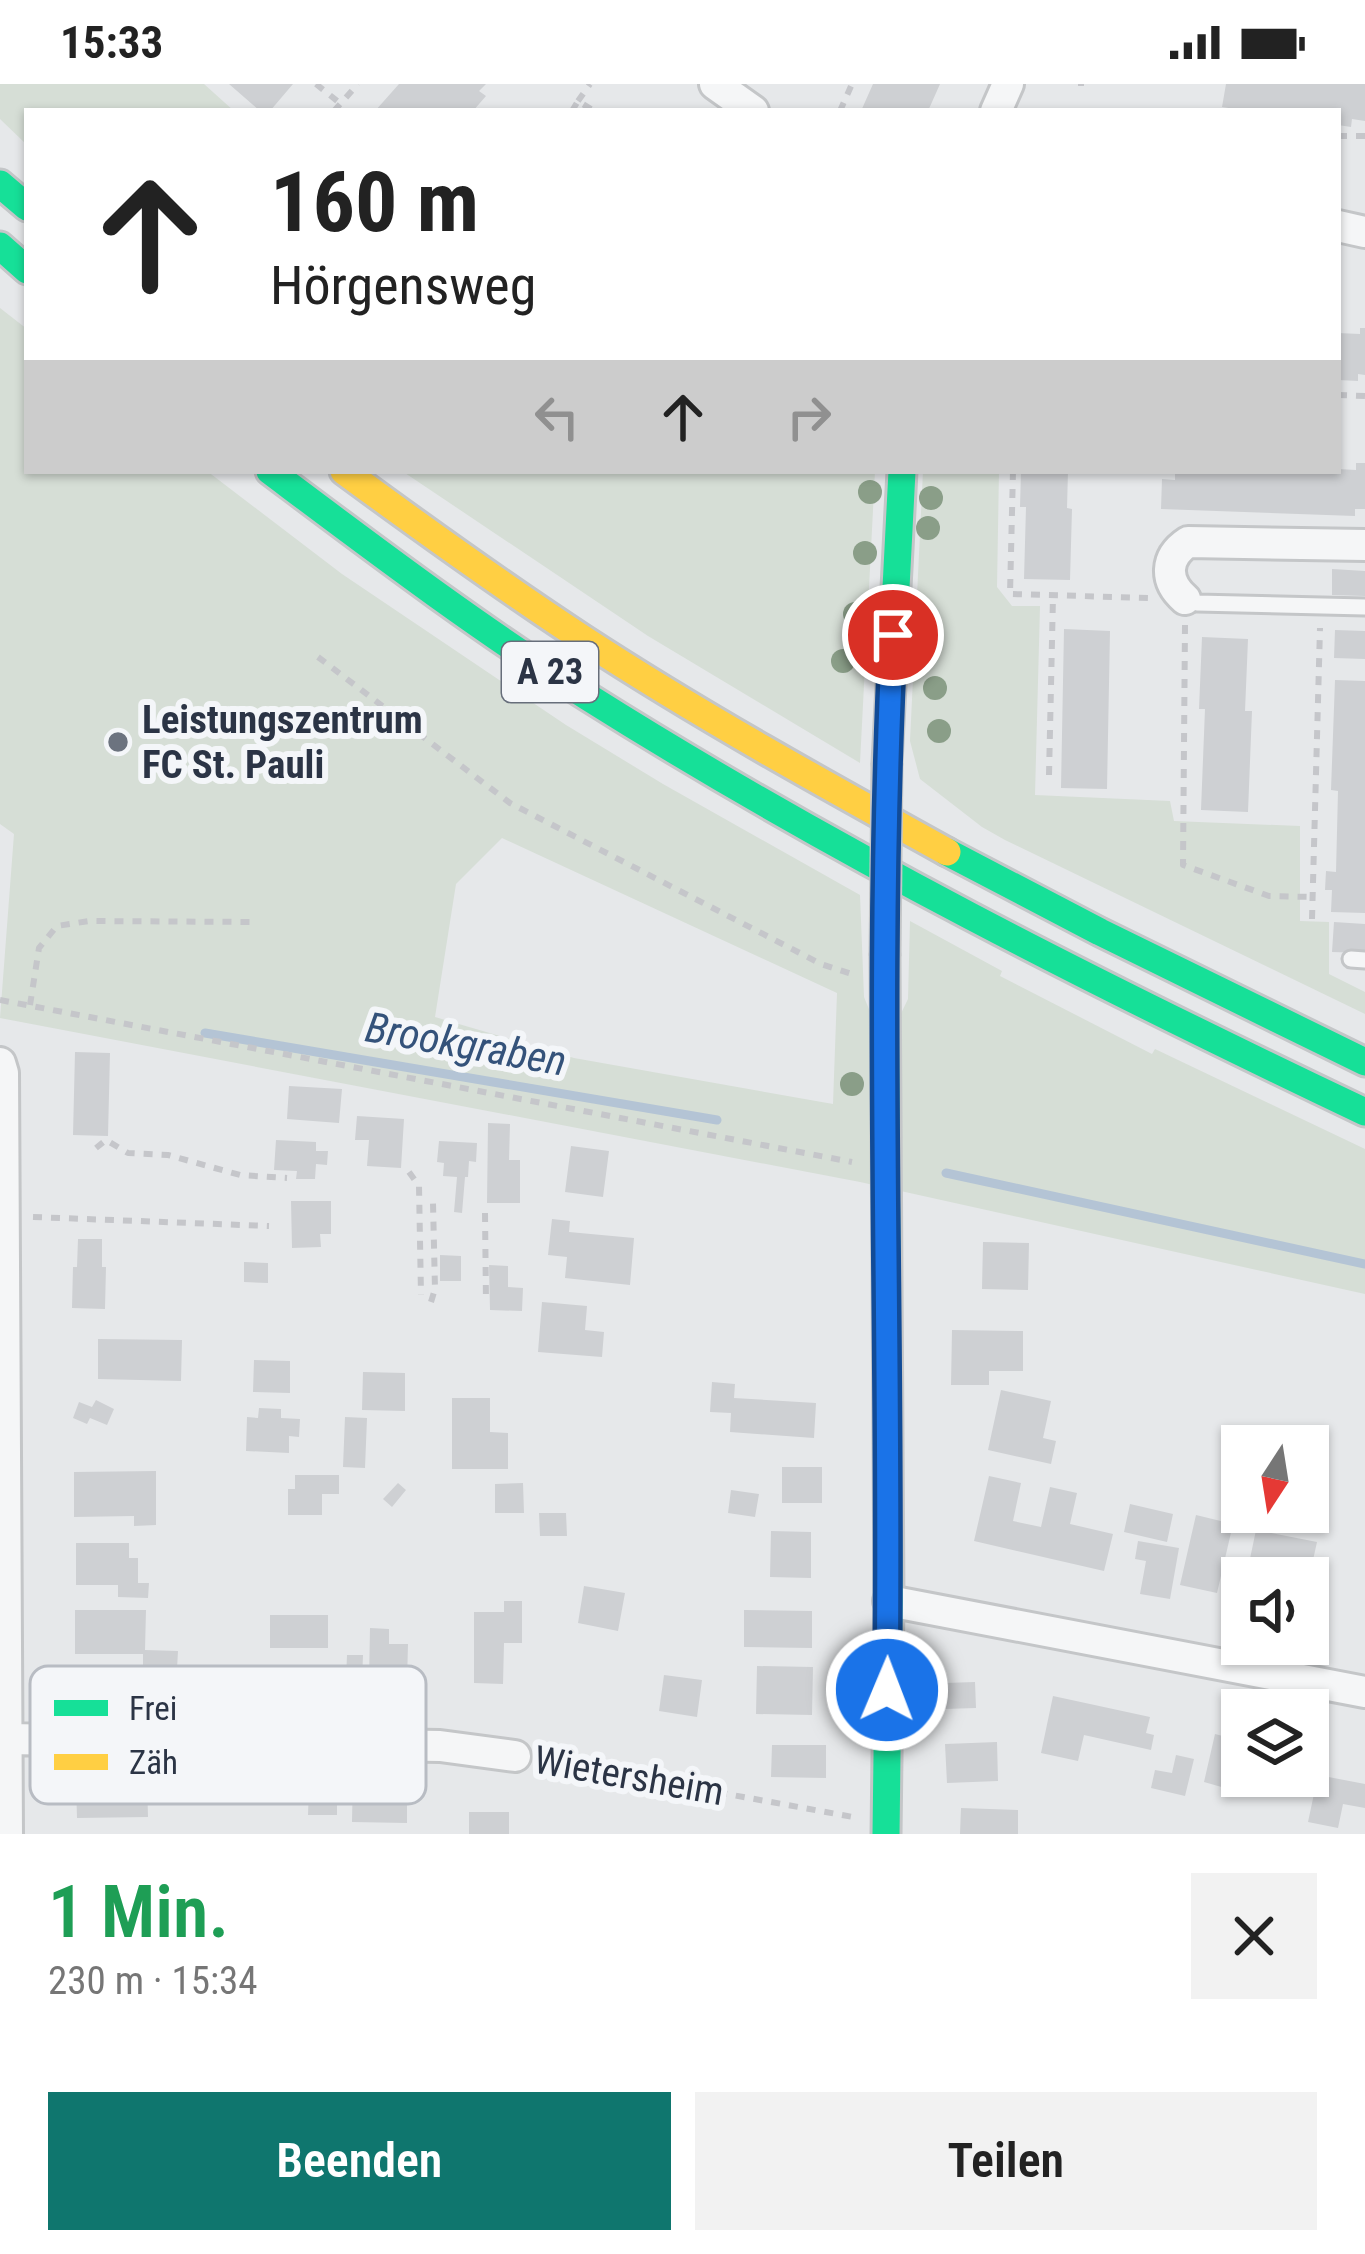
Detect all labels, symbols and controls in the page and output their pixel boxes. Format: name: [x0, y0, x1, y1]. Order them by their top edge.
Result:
text: 15:33: [60, 16, 163, 69]
text: 160 m: [270, 153, 479, 252]
icon: ahead: [72, 156, 228, 312]
text: Hörgensweg: [270, 254, 536, 317]
icon: left: [524, 384, 590, 450]
icon: ahead: [650, 384, 716, 450]
icon: right: [776, 384, 842, 450]
pin: [842, 584, 944, 686]
icon: arrive: [860, 602, 926, 668]
road number: A 23: [502, 642, 598, 702]
place label: Leistungszentrum FC St. Pauli: [142, 697, 423, 788]
marker: Leistungszentrum FC St. Pauli: [105, 729, 131, 755]
water label: Brookgraben: [362, 1002, 570, 1086]
north arrow: [1221, 1425, 1329, 1533]
map controls: [1221, 1425, 1329, 1797]
button: sound: [1221, 1557, 1329, 1665]
position arrow: [824, 1627, 950, 1753]
legend: [30, 1666, 426, 1804]
text: Frei: [129, 1689, 177, 1728]
button: layers: [1221, 1689, 1329, 1797]
street label: Wietersheim: [531, 1737, 727, 1815]
text: Zäh: [129, 1743, 178, 1782]
text: 1 Min.: [48, 1870, 229, 1955]
button: close: [1191, 1873, 1317, 1999]
text: 230 m · 15:34: [48, 1958, 258, 2004]
button: Beenden: [48, 2092, 671, 2230]
button: Teilen: [695, 2092, 1317, 2230]

